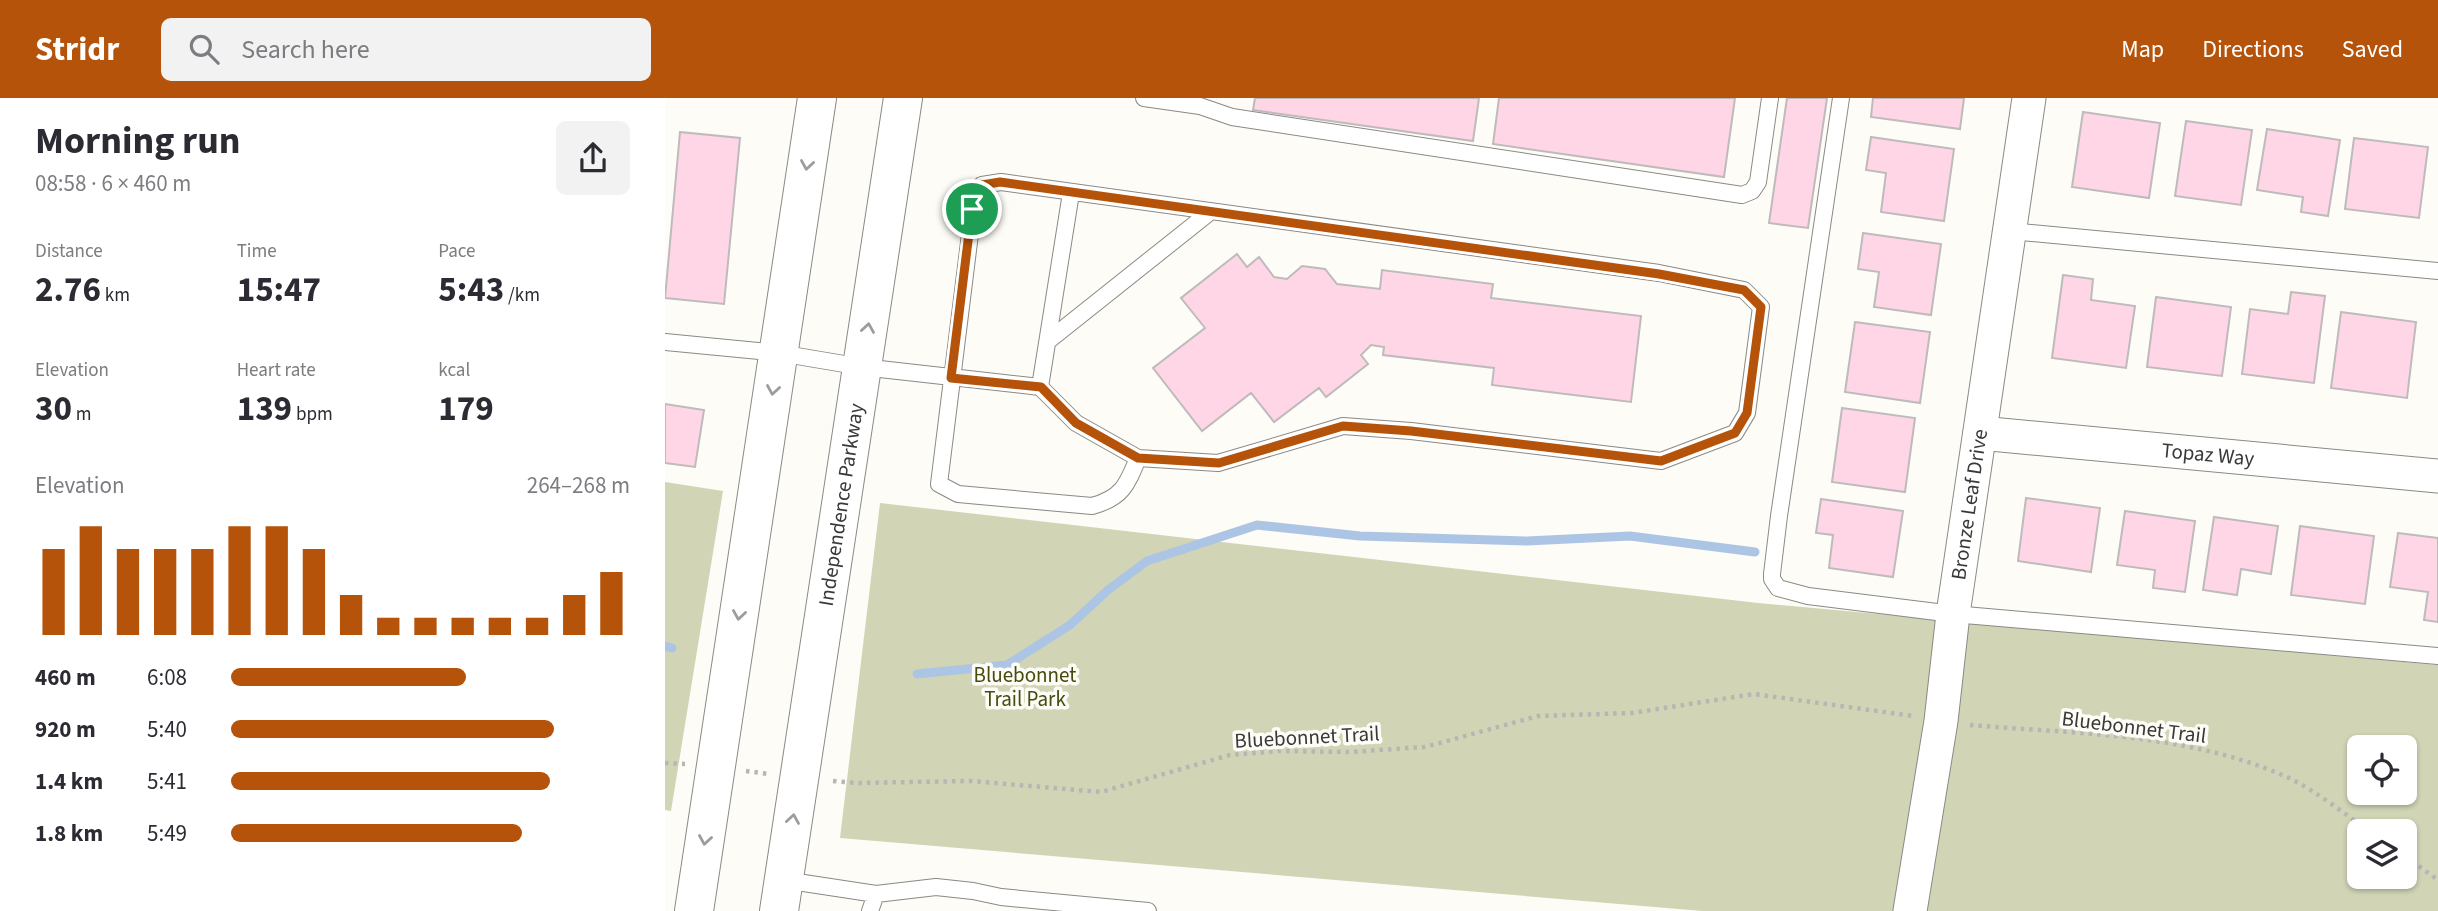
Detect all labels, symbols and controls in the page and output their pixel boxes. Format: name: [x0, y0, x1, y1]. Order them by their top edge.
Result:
search box: [161, 18, 651, 81]
text: Stridr: [35, 26, 119, 73]
icon: search: [185, 30, 223, 68]
text: Search here: [241, 31, 370, 68]
text: Map: [2121, 32, 2164, 67]
text: Directions: [2202, 32, 2304, 67]
text: Saved: [2342, 32, 2403, 67]
text: Morning run: [35, 114, 240, 168]
button: share: [556, 121, 630, 195]
one-way arrow: [800, 160, 815, 171]
text: 08:58 · 6 × 460 m: [35, 167, 191, 200]
pin: [942, 179, 1002, 239]
icon: arrive: [953, 190, 991, 228]
text: Distance: [35, 238, 103, 265]
text: Time: [237, 238, 277, 265]
text: Pace: [438, 238, 476, 265]
text: 2.76: [35, 265, 101, 315]
text: 15:47: [237, 265, 321, 315]
text: 5:43: [438, 265, 504, 315]
text: km: [101, 282, 130, 309]
text: /km: [504, 282, 540, 309]
one-way arrow: [860, 322, 875, 334]
text: Elevation: [35, 357, 109, 384]
text: Heart rate: [237, 357, 316, 384]
text: kcal: [438, 357, 470, 384]
text: 30: [35, 384, 72, 434]
text: 139: [237, 384, 292, 434]
text: 179: [438, 384, 494, 434]
one-way arrow: [766, 385, 781, 396]
text: m: [72, 401, 92, 428]
text: bpm: [292, 401, 333, 428]
street label: Independence Parkway: [811, 401, 871, 608]
street label: Bronze Leaf Drive: [1943, 427, 1995, 582]
street label: Topaz Way: [2160, 435, 2256, 474]
text: Elevation: [35, 469, 125, 502]
text: 264–268 m: [527, 469, 630, 502]
one-way arrow: [732, 610, 747, 621]
park label: Bluebonnet Trail Park: [974, 660, 1076, 714]
text: 460 m: [35, 661, 96, 694]
text: 6:08: [147, 661, 187, 694]
street label: Bluebonnet Trail: [2060, 703, 2208, 751]
text: 920 m: [35, 713, 96, 746]
text: 5:40: [147, 713, 187, 746]
street label: Bluebonnet Trail: [1234, 718, 1380, 756]
map controls: [2347, 735, 2417, 889]
button: locate: [2347, 735, 2417, 805]
text: 1.4 km: [35, 765, 103, 798]
text: 5:41: [147, 765, 187, 798]
one-way arrow: [786, 813, 801, 825]
text: 1.8 km: [35, 817, 103, 850]
text: 5:49: [147, 817, 187, 850]
button: layers: [2347, 819, 2417, 889]
one-way arrow: [698, 834, 713, 846]

